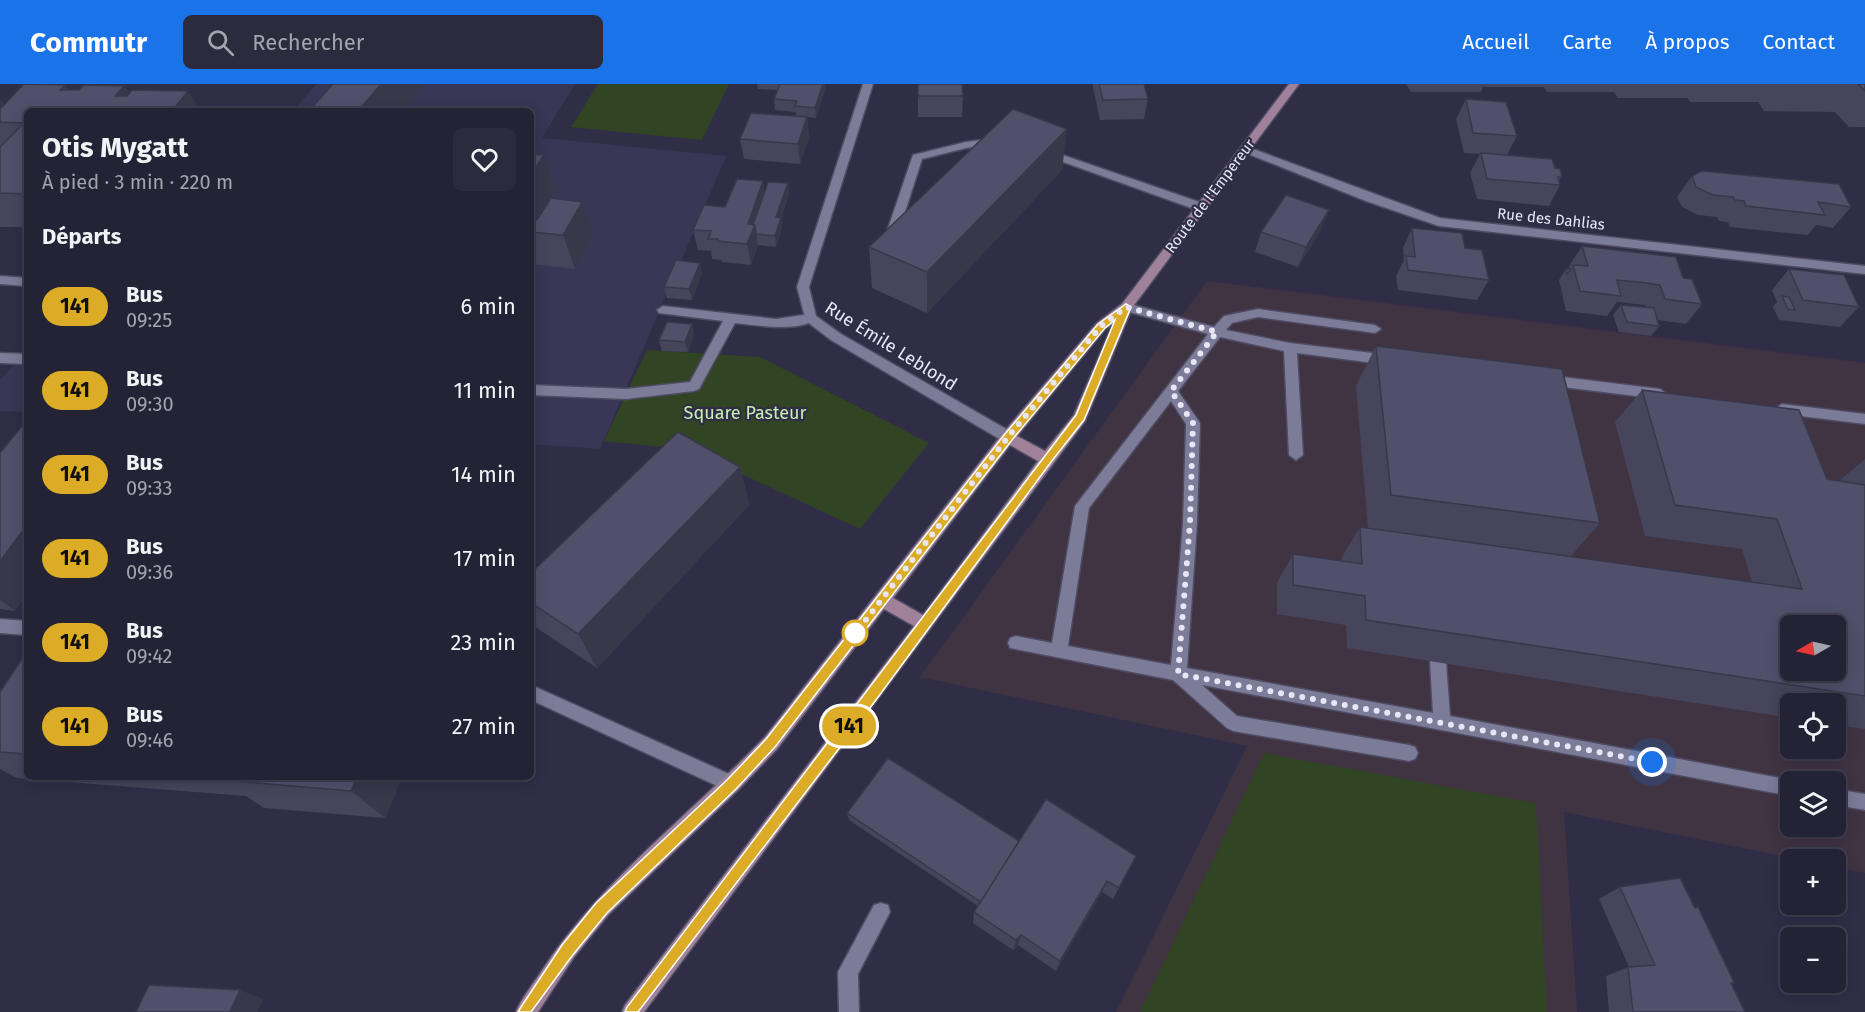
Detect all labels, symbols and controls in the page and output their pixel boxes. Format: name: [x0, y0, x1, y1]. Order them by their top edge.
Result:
search box: [183, 15, 603, 69]
text: Commutr: [30, 26, 147, 59]
icon: search: [204, 26, 237, 59]
text: Rechercher: [252, 29, 364, 56]
text: Accueil: [1462, 29, 1529, 55]
text: Carte: [1562, 29, 1612, 55]
text: À propos: [1645, 29, 1730, 55]
text: Contact: [1763, 29, 1835, 55]
button: heart: [453, 128, 516, 191]
text: Otis Mygatt: [42, 131, 188, 164]
street label: Route de l'Empereur: [1161, 135, 1259, 257]
text: À pied · 3 min · 220 m: [42, 170, 233, 194]
street label: Rue des Dahlias: [1496, 204, 1606, 234]
text: Départs: [42, 223, 121, 250]
text: Bus: [126, 281, 163, 308]
text: 141: [60, 293, 90, 319]
text: 6 min: [460, 293, 516, 320]
street label: Rue Émile Leblond: [821, 296, 962, 396]
text: 09:25: [126, 308, 172, 332]
text: Bus: [126, 365, 163, 392]
text: 141: [60, 377, 90, 403]
text: 11 min: [453, 377, 516, 404]
text: 09:30: [126, 392, 174, 416]
park label: Square Pasteur: [684, 402, 806, 424]
text: Bus: [126, 449, 163, 476]
text: 141: [60, 461, 90, 487]
text: 14 min: [451, 461, 516, 488]
text: 09:33: [126, 476, 172, 500]
text: Bus: [126, 533, 163, 560]
text: 141: [60, 545, 90, 571]
text: 17 min: [453, 545, 516, 572]
text: 09:36: [126, 560, 173, 584]
north arrow: [1780, 615, 1846, 681]
map controls: [1780, 615, 1846, 993]
text: Bus: [126, 617, 163, 644]
unlabelled marker: [842, 620, 868, 646]
text: 141: [60, 629, 90, 655]
text: 23 min: [450, 629, 516, 656]
text: 09:42: [126, 644, 172, 668]
button: locate: [1780, 693, 1846, 759]
text: Bus: [126, 701, 163, 728]
line badge: 141: [814, 706, 884, 746]
text: 141: [60, 713, 90, 739]
text: 27 min: [452, 713, 516, 740]
text: 141: [834, 713, 864, 739]
text: 09:46: [126, 728, 173, 752]
your location: [1637, 747, 1667, 777]
button: layers: [1780, 771, 1846, 837]
button: +: [1780, 849, 1846, 915]
button: −: [1780, 927, 1846, 993]

